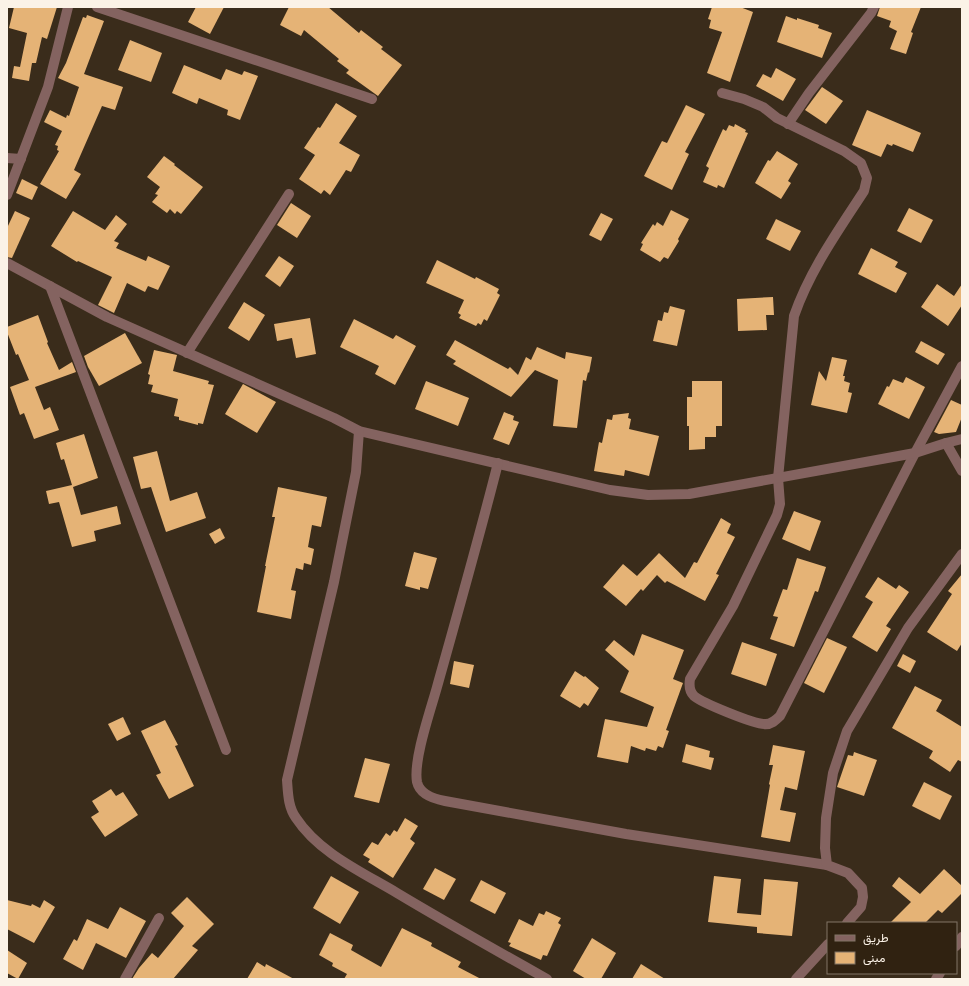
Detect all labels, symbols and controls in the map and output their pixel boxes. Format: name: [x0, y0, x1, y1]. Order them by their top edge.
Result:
legend: [827, 922, 957, 974]
text: طريق: [863, 929, 889, 946]
text: مبنى: [863, 949, 885, 966]

